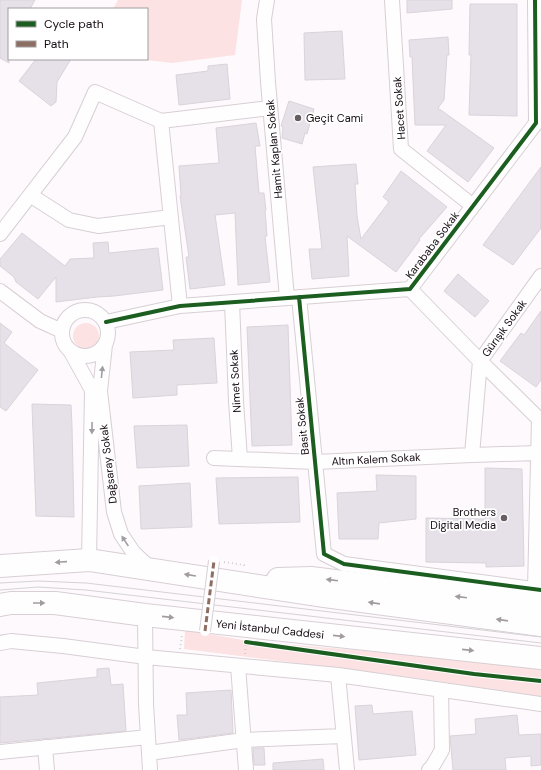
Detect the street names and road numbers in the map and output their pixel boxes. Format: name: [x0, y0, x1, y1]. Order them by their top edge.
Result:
street label: Hacet Sokak: [390, 76, 408, 140]
street label: Hamit Kaplan Sokak: [263, 98, 285, 199]
street label: Karababa Sokak: [402, 208, 462, 281]
street label: Gürışık Sokak: [478, 296, 530, 359]
street label: Nimet Sokak: [226, 349, 244, 413]
street label: Basit Sokak: [292, 396, 312, 456]
street label: Dağsaray Sokak: [96, 423, 120, 505]
street label: Altın Kalem Sokak: [331, 450, 421, 468]
street label: Yeni İstanbul Caddesi: [215, 616, 325, 642]

